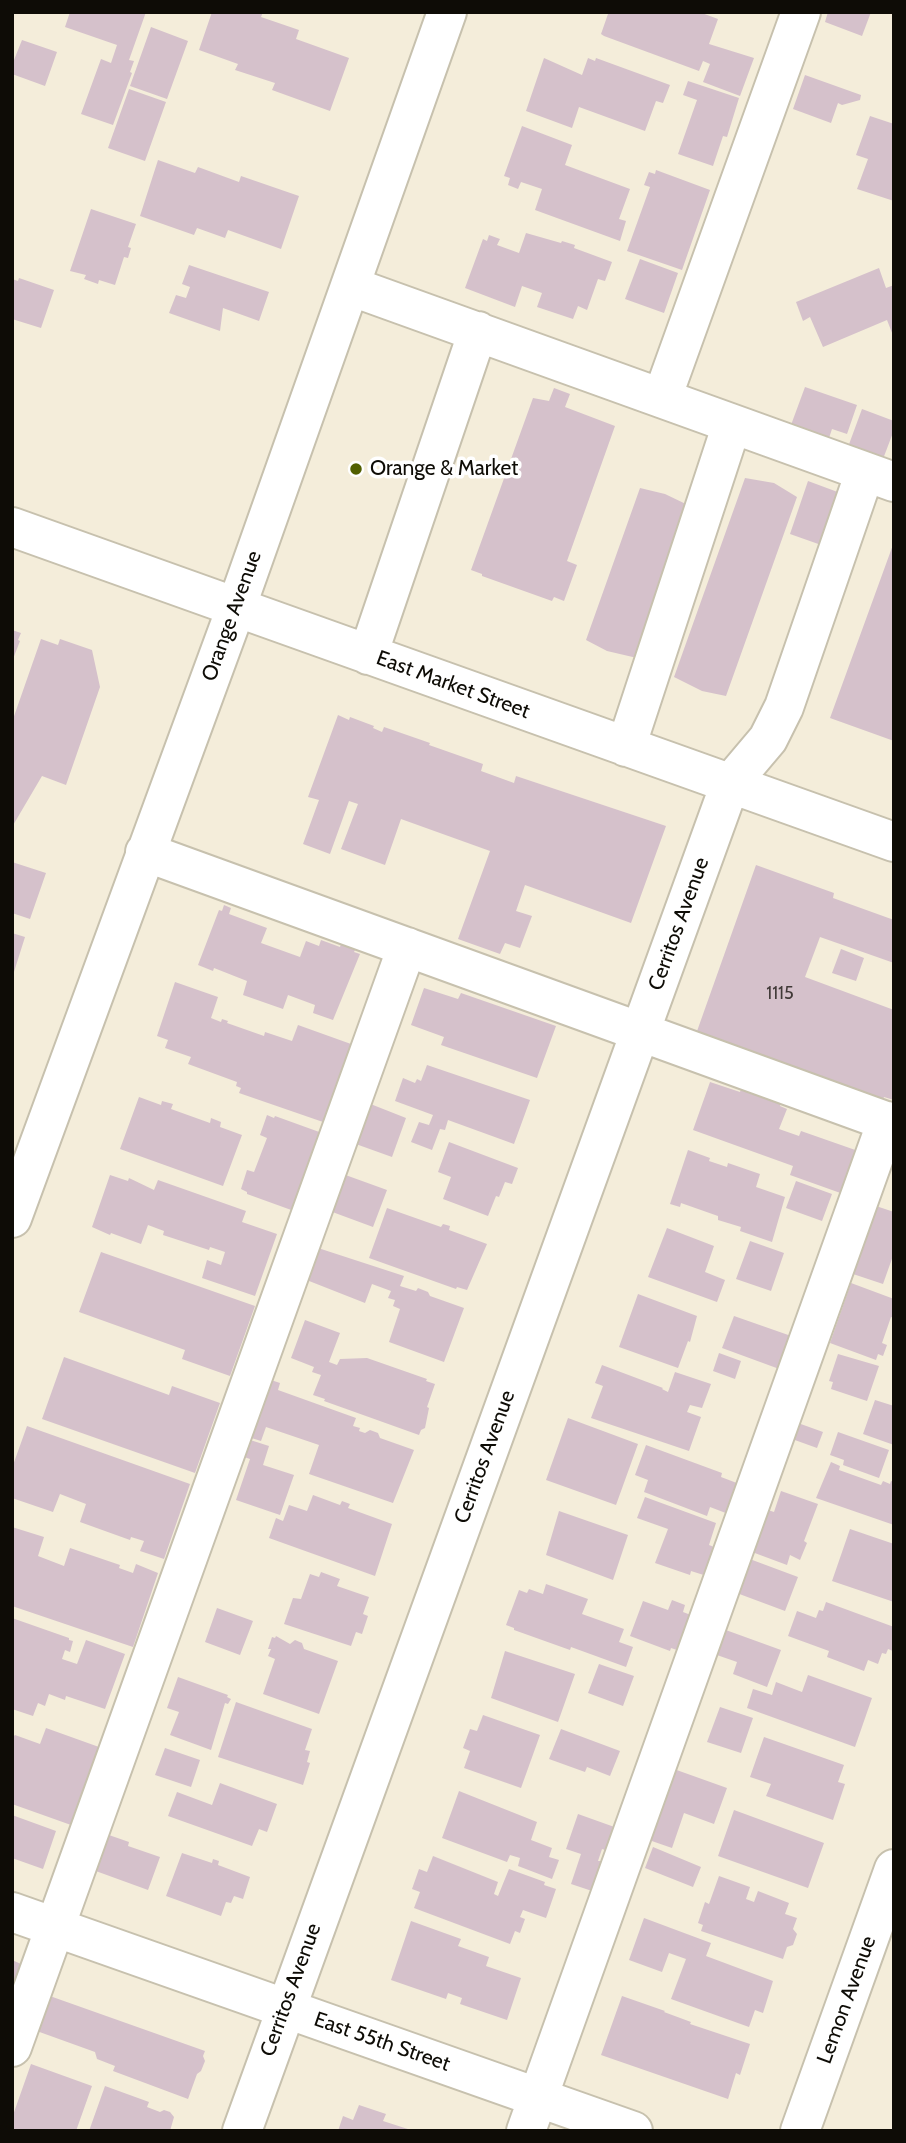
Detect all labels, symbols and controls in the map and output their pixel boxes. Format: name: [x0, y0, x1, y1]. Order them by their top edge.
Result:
place label: Orange & Market: [370, 456, 518, 482]
marker: Orange & Market: [348, 461, 364, 477]
street label: Orange Avenue: [197, 547, 267, 685]
street label: East Market Street: [373, 646, 533, 724]
street label: Cerritos Avenue: [643, 854, 715, 994]
house number: 1115: [766, 983, 794, 1005]
street label: Cerritos Avenue: [449, 1387, 521, 1527]
street label: Cerritos Avenue: [255, 1920, 327, 2060]
street label: Lemon Avenue: [812, 1933, 882, 2067]
street label: East 55th Street: [311, 2007, 453, 2077]

